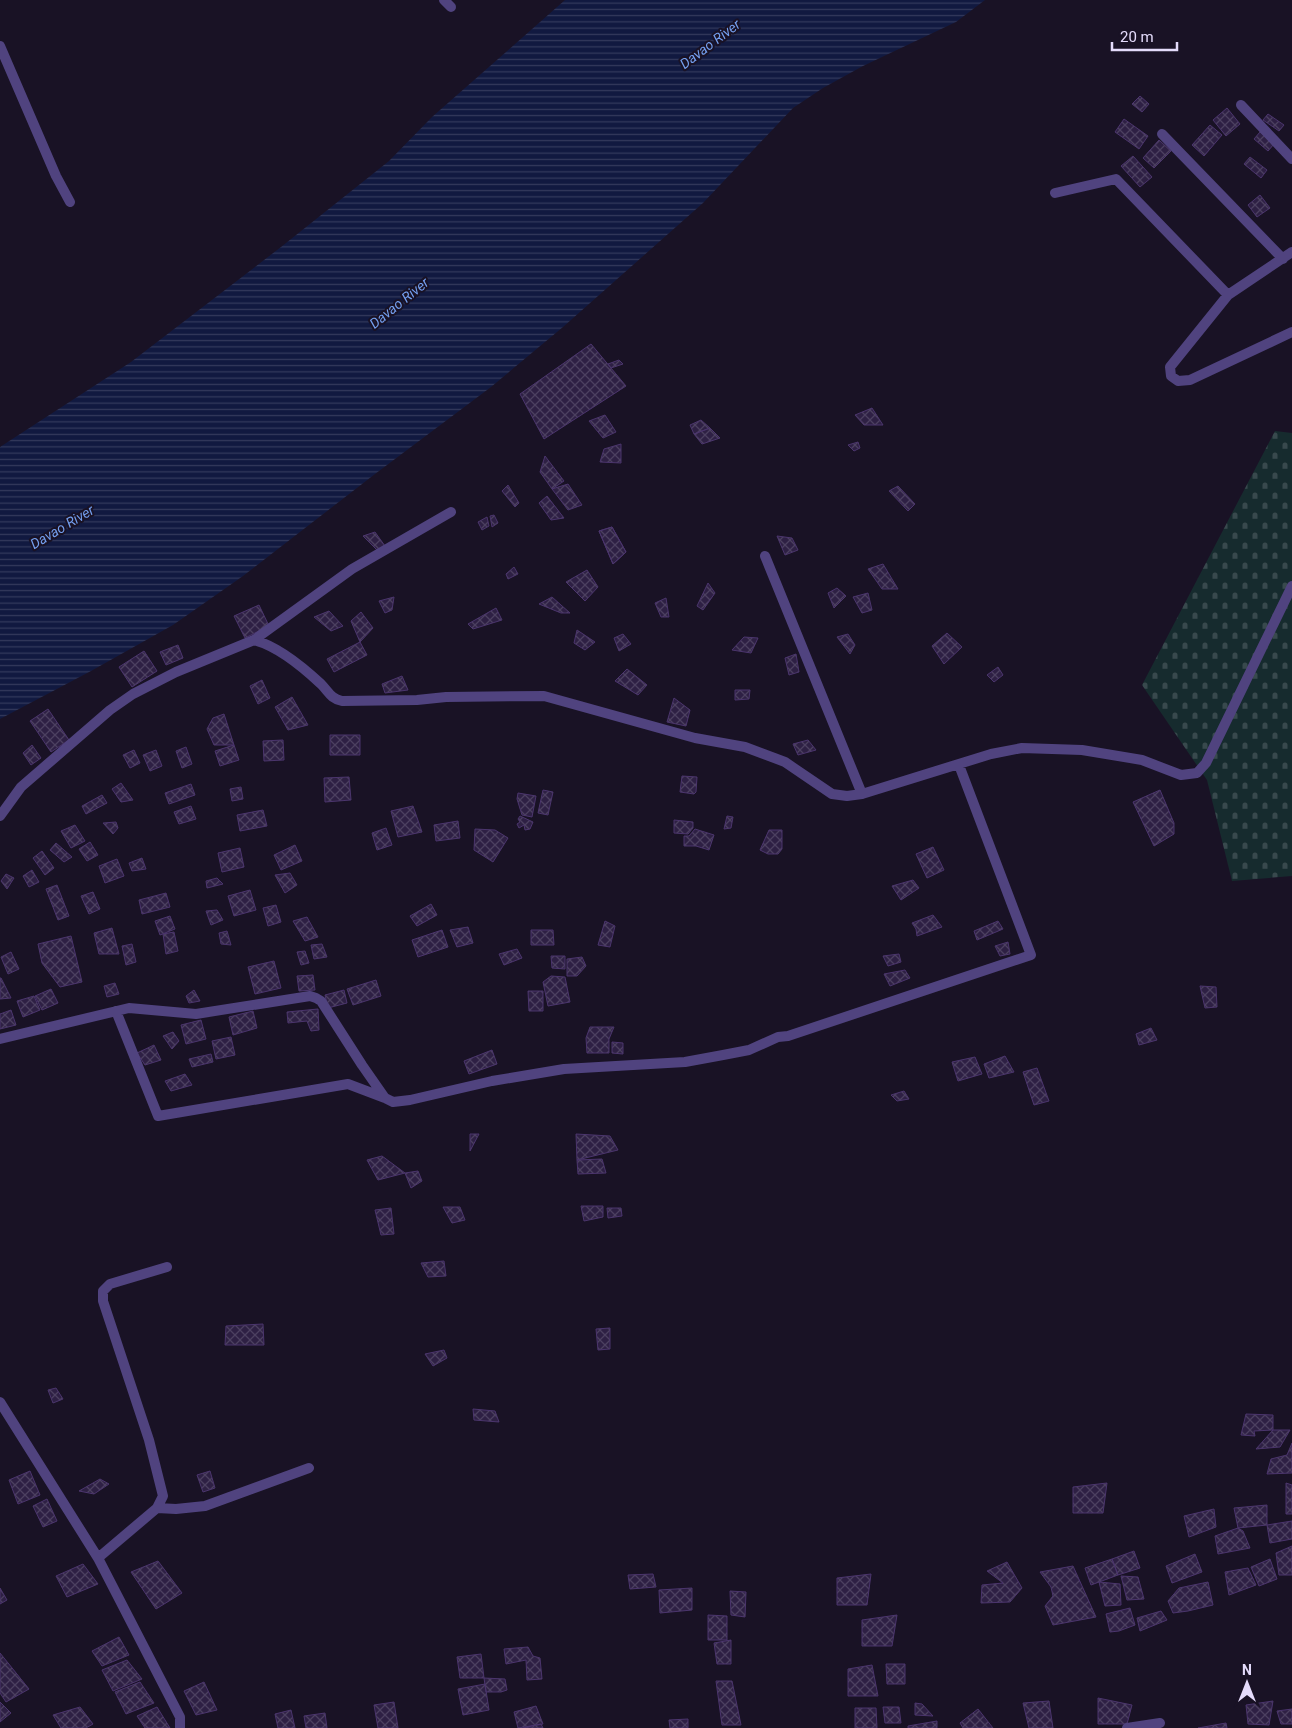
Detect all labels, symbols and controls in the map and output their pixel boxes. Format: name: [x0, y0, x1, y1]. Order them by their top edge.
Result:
water label: Davao River: [677, 16, 744, 72]
scale bar: [1112, 20, 1177, 52]
text: 20 m: [1120, 28, 1154, 46]
water label: Davao River: [366, 274, 432, 332]
water label: Davao River: [27, 502, 97, 552]
north arrow: [1222, 1658, 1272, 1708]
text: N: [1242, 1662, 1252, 1678]

